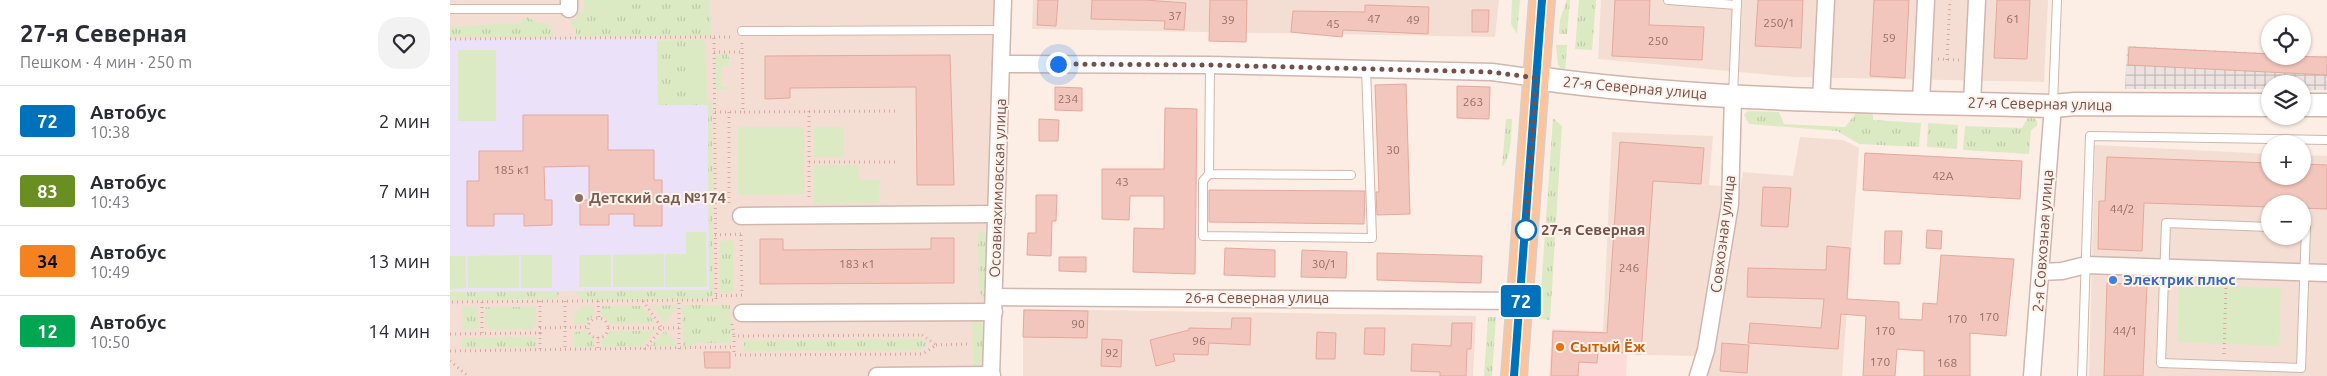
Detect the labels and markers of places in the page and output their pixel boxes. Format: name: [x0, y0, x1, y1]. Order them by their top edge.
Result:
place label: Детский сад №174: [589, 189, 726, 206]
marker: Детский сад №174: [573, 192, 585, 204]
marker: 27-я Северная: [1515, 219, 1537, 241]
place label: 27-я Северная: [1541, 221, 1645, 238]
place label: Электрик плюс: [2123, 271, 2236, 288]
marker: Электрик плюс: [2107, 274, 2119, 286]
place label: Сытый Ёж: [1570, 338, 1646, 355]
marker: Сытый Ёж: [1554, 341, 1566, 353]

